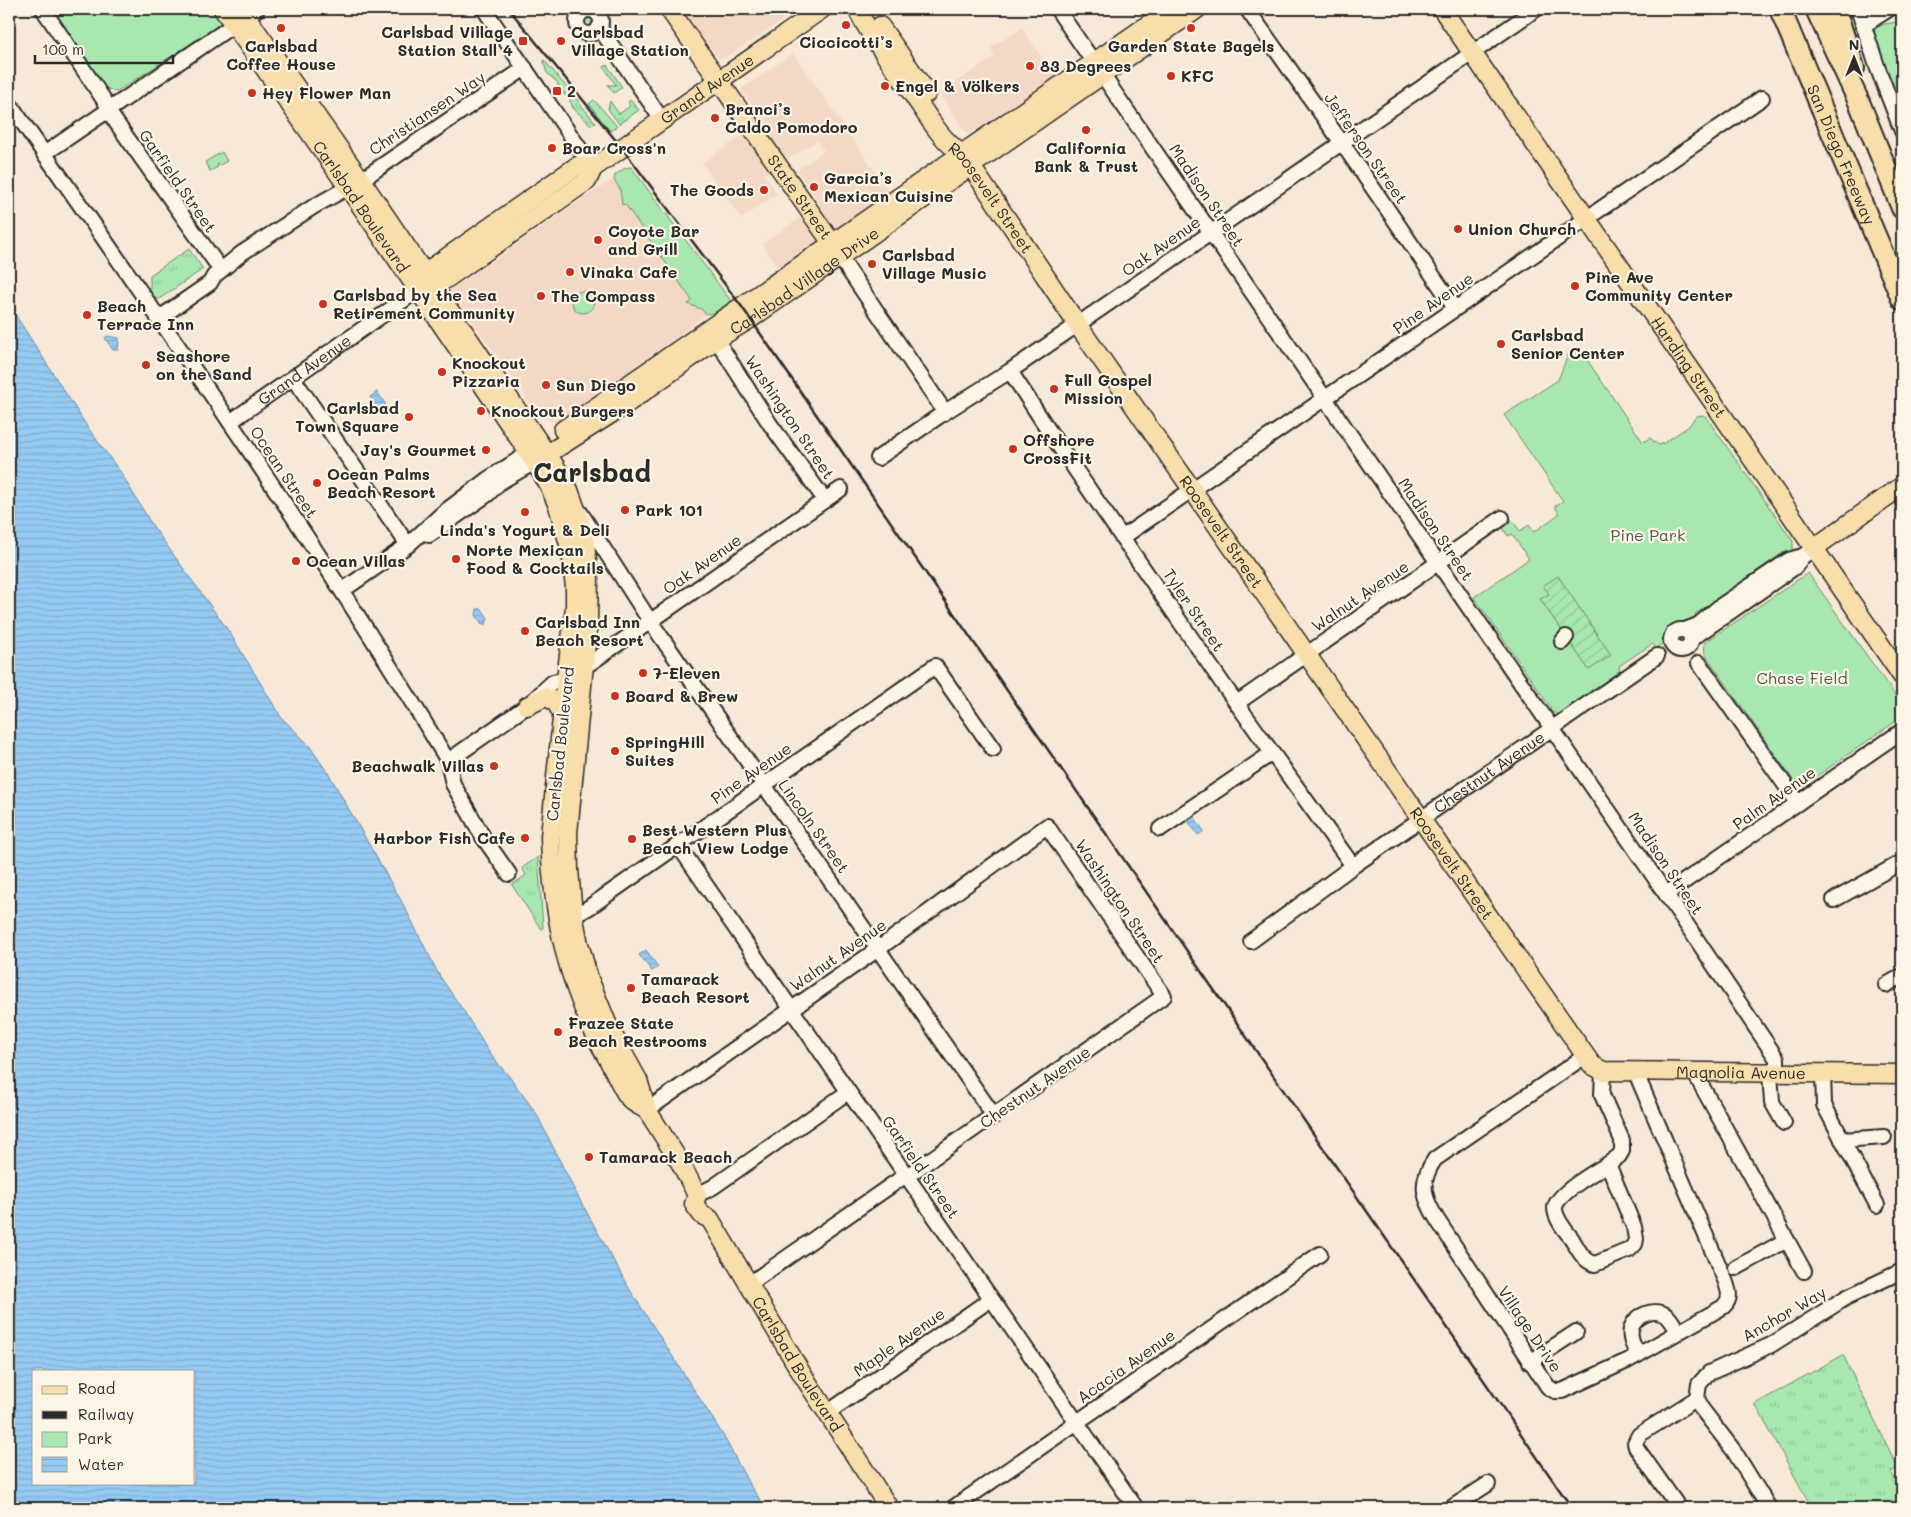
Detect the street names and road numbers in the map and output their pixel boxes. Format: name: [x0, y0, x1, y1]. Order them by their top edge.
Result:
street label: Grand Avenue: [656, 49, 758, 128]
street label: Christiansen Way: [364, 66, 489, 159]
street label: San Diego Freeway: [1803, 81, 1881, 228]
street label: Jefferson Street: [1320, 88, 1413, 207]
street label: Garfield Street: [135, 125, 222, 236]
street label: Carlsbad Boulevard: [309, 136, 414, 276]
street label: Roosevelt Street: [944, 137, 1038, 257]
street label: Madison Street: [1165, 139, 1250, 250]
street label: State Street: [763, 150, 837, 243]
street label: Oak Avenue: [1117, 211, 1204, 280]
street label: Carlsbad Village Drive: [725, 222, 883, 339]
street label: Pine Avenue: [1388, 267, 1477, 338]
street label: Harding Street: [1647, 312, 1732, 422]
street label: Grand Avenue: [253, 329, 355, 409]
street label: Washington Street: [741, 351, 840, 483]
street label: Ocean Street: [246, 422, 323, 522]
street label: Roosevelt Street: [1175, 471, 1268, 592]
street label: Madison Street: [1394, 473, 1479, 584]
street label: Oak Avenue: [658, 529, 745, 598]
street label: Walnut Avenue: [1307, 555, 1413, 636]
street label: Tyler Street: [1159, 564, 1230, 655]
street label: Carlsbad Boulevard: [541, 666, 578, 822]
street label: Chestnut Avenue: [1429, 726, 1548, 817]
street label: Pine Avenue: [706, 737, 795, 808]
street label: Palm Avenue: [1728, 761, 1819, 834]
street label: Lincoln Street: [774, 775, 855, 877]
street label: Roosevelt Street: [1406, 803, 1499, 923]
street label: Madison Street: [1624, 807, 1709, 918]
street label: Washington Street: [1071, 835, 1170, 967]
street label: Walnut Avenue: [785, 914, 890, 996]
street label: Chestnut Avenue: [975, 1041, 1094, 1133]
street label: Magnolia Avenue: [1676, 1061, 1806, 1083]
street label: Garfield Street: [878, 1111, 965, 1222]
street label: Village Drive: [1494, 1281, 1567, 1376]
street label: Anchor Way: [1738, 1281, 1829, 1346]
street label: Carlsbad Boulevard: [748, 1292, 848, 1436]
street label: Maple Avenue: [849, 1302, 949, 1381]
street label: Acacia Avenue: [1073, 1324, 1179, 1407]

